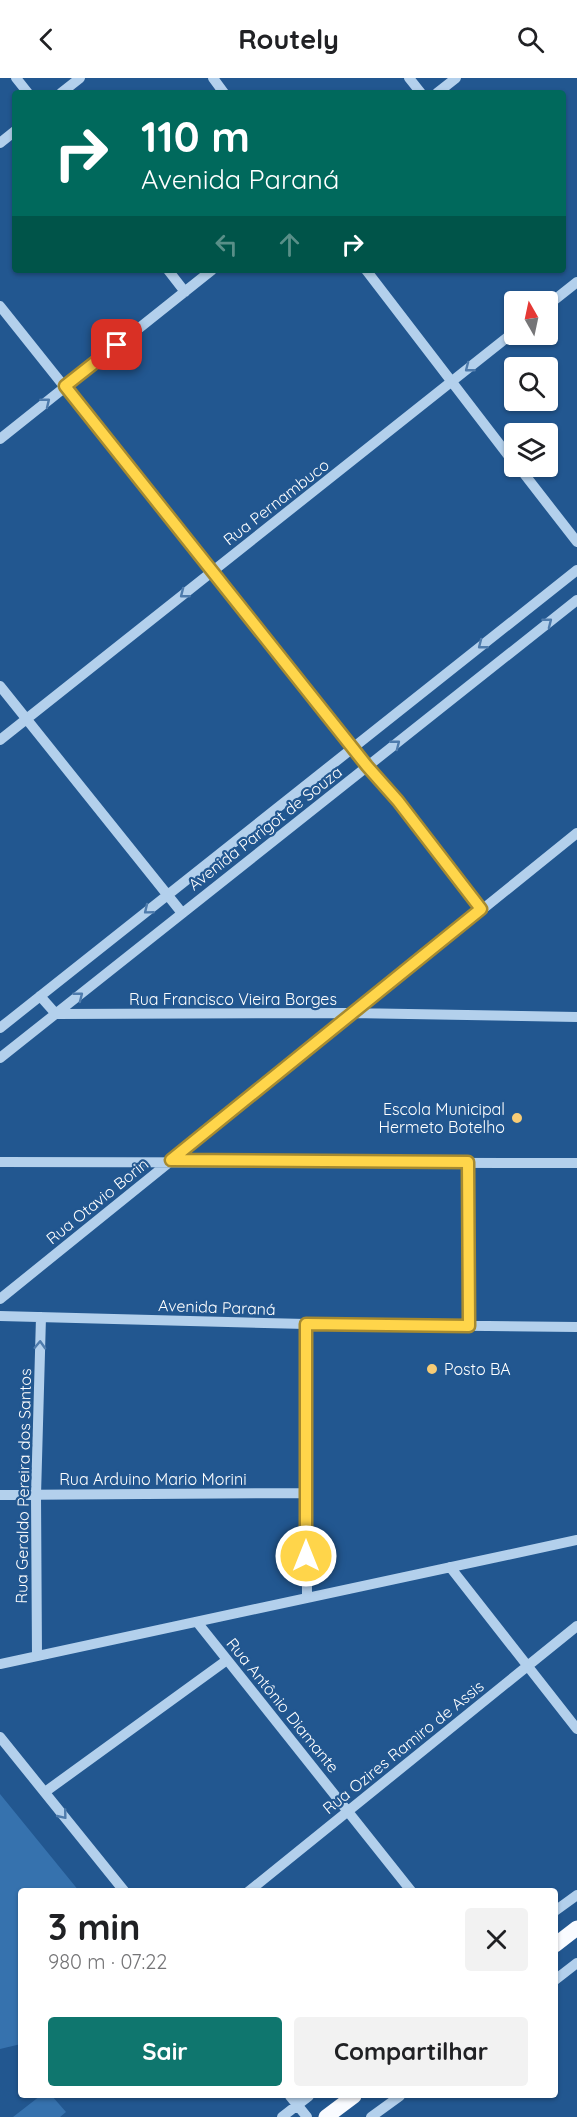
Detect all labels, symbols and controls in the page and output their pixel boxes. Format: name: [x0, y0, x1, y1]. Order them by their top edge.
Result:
text: Routely: [238, 22, 339, 56]
icon: back: [30, 23, 63, 56]
icon: search: [514, 23, 547, 56]
text: 110 m: [141, 110, 250, 163]
icon: right: [42, 114, 120, 192]
text: Avenida Paraná: [141, 162, 339, 196]
icon: left: [210, 228, 243, 261]
icon: ahead: [273, 228, 306, 261]
icon: right: [336, 228, 369, 261]
north arrow: [504, 291, 558, 345]
map controls: [504, 291, 558, 477]
pin: [91, 319, 142, 370]
icon: arrive: [100, 328, 133, 361]
button: search: [504, 357, 558, 411]
one-way arrow: [464, 360, 475, 371]
one-way arrow: [39, 398, 50, 409]
button: layers: [504, 423, 558, 477]
street label: Rua Pernambuco: [219, 455, 333, 549]
one-way arrow: [180, 586, 191, 597]
one-way arrow: [542, 619, 553, 630]
one-way arrow: [478, 638, 489, 649]
one-way arrow: [389, 740, 400, 751]
street label: Avenida Parigot de Souza: [184, 762, 346, 894]
one-way arrow: [144, 903, 155, 914]
street label: Rua Francisco Vieira Borges: [129, 989, 337, 1009]
one-way arrow: [72, 992, 83, 1003]
place label: Escola Municipal Hermeto Botelho: [378, 1099, 505, 1137]
marker: Escola Municipal Hermeto Botelho: [510, 1111, 524, 1125]
street label: Rua Otavio Borin: [42, 1154, 152, 1248]
street label: Avenida Paraná: [158, 1295, 276, 1319]
one-way arrow: [34, 1341, 46, 1350]
place label: Posto BA: [444, 1359, 511, 1379]
marker: Posto BA: [425, 1362, 439, 1376]
street label: Rua Geraldo Pereira dos Santos: [11, 1368, 35, 1604]
street label: Rua Arduino Mario Morini: [59, 1469, 247, 1489]
position arrow: [274, 1524, 338, 1588]
street label: Rua Antônio Diamante: [222, 1634, 344, 1776]
street label: Rua Ozires Ramiro de Assis: [318, 1676, 488, 1818]
one-way arrow: [56, 1808, 67, 1819]
text: 3 min: [48, 1904, 141, 1949]
button: close: [465, 1908, 528, 1971]
text: 980 m · 07:22: [48, 1949, 167, 1974]
button: Sair: [48, 2017, 282, 2086]
button: Compartilhar: [294, 2017, 528, 2086]

